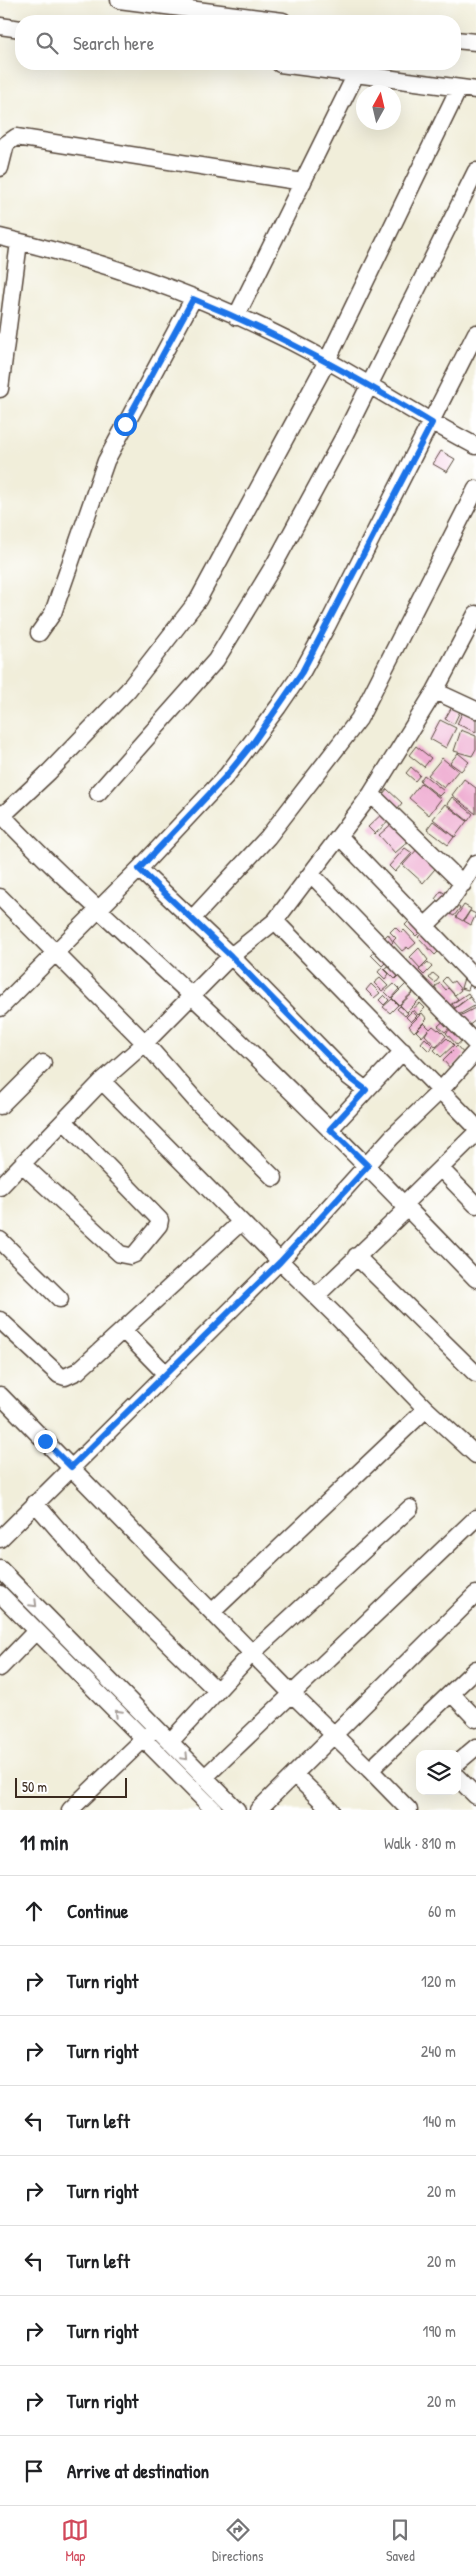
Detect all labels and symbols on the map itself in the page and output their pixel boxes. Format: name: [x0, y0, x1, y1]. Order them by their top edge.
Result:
north arrow: [356, 85, 401, 130]
route start: [114, 413, 137, 436]
route end: [34, 1430, 57, 1453]
one-way arrow: [28, 1598, 37, 1607]
one-way arrow: [114, 1710, 123, 1719]
one-way arrow: [179, 1751, 188, 1760]
scale bar: [15, 1775, 128, 1798]

